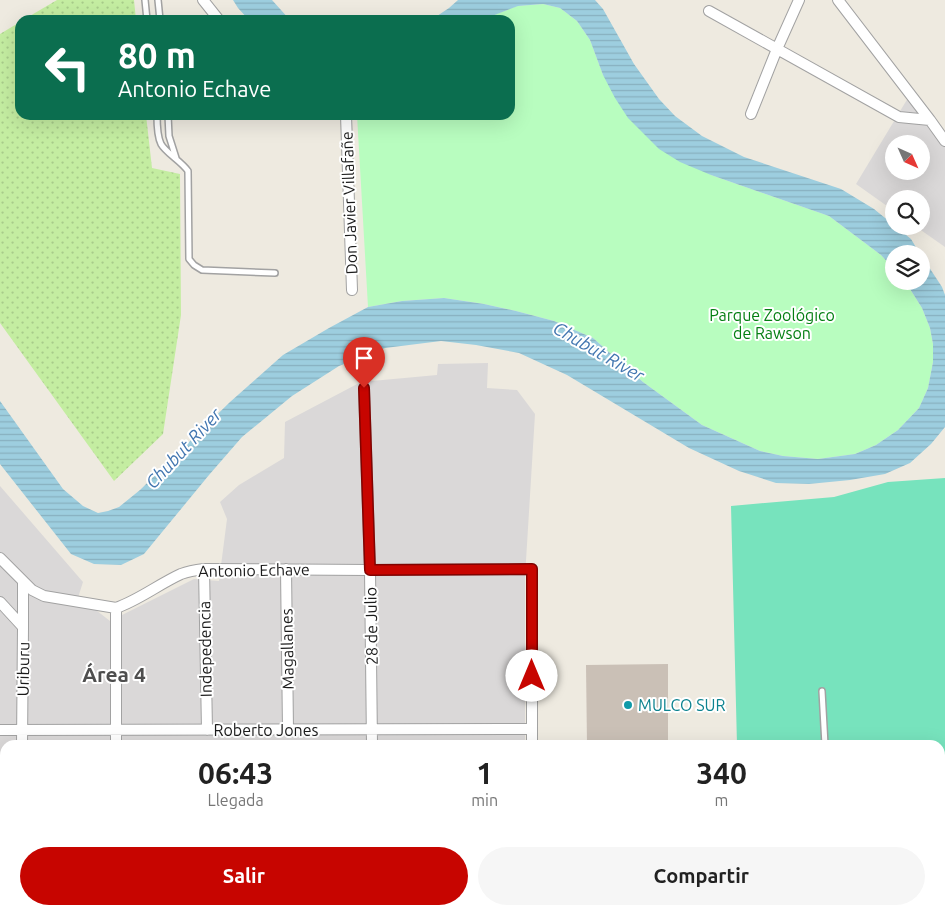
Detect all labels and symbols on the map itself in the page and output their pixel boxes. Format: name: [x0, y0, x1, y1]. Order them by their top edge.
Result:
street label: Don Javier Villafañe: [338, 131, 360, 275]
north arrow: [885, 135, 930, 180]
park label: Parque Zoológico de Rawson: [709, 306, 835, 342]
water label: Chubut River: [550, 317, 649, 386]
pin: [343, 337, 385, 388]
water label: Chubut River: [141, 403, 226, 492]
street label: Antonio Echave: [198, 560, 310, 580]
street label: 28 de Julio: [361, 587, 381, 665]
street label: Indepedencia: [195, 601, 215, 697]
street label: Magallanes: [277, 608, 297, 690]
street label: Uriburu: [14, 642, 32, 696]
position arrow: [505, 649, 557, 701]
district label: Área 4: [82, 662, 146, 686]
place label: MULCO SUR: [638, 696, 725, 714]
marker: MULCO SUR: [622, 699, 634, 711]
street label: Roberto Jones: [214, 721, 319, 739]

